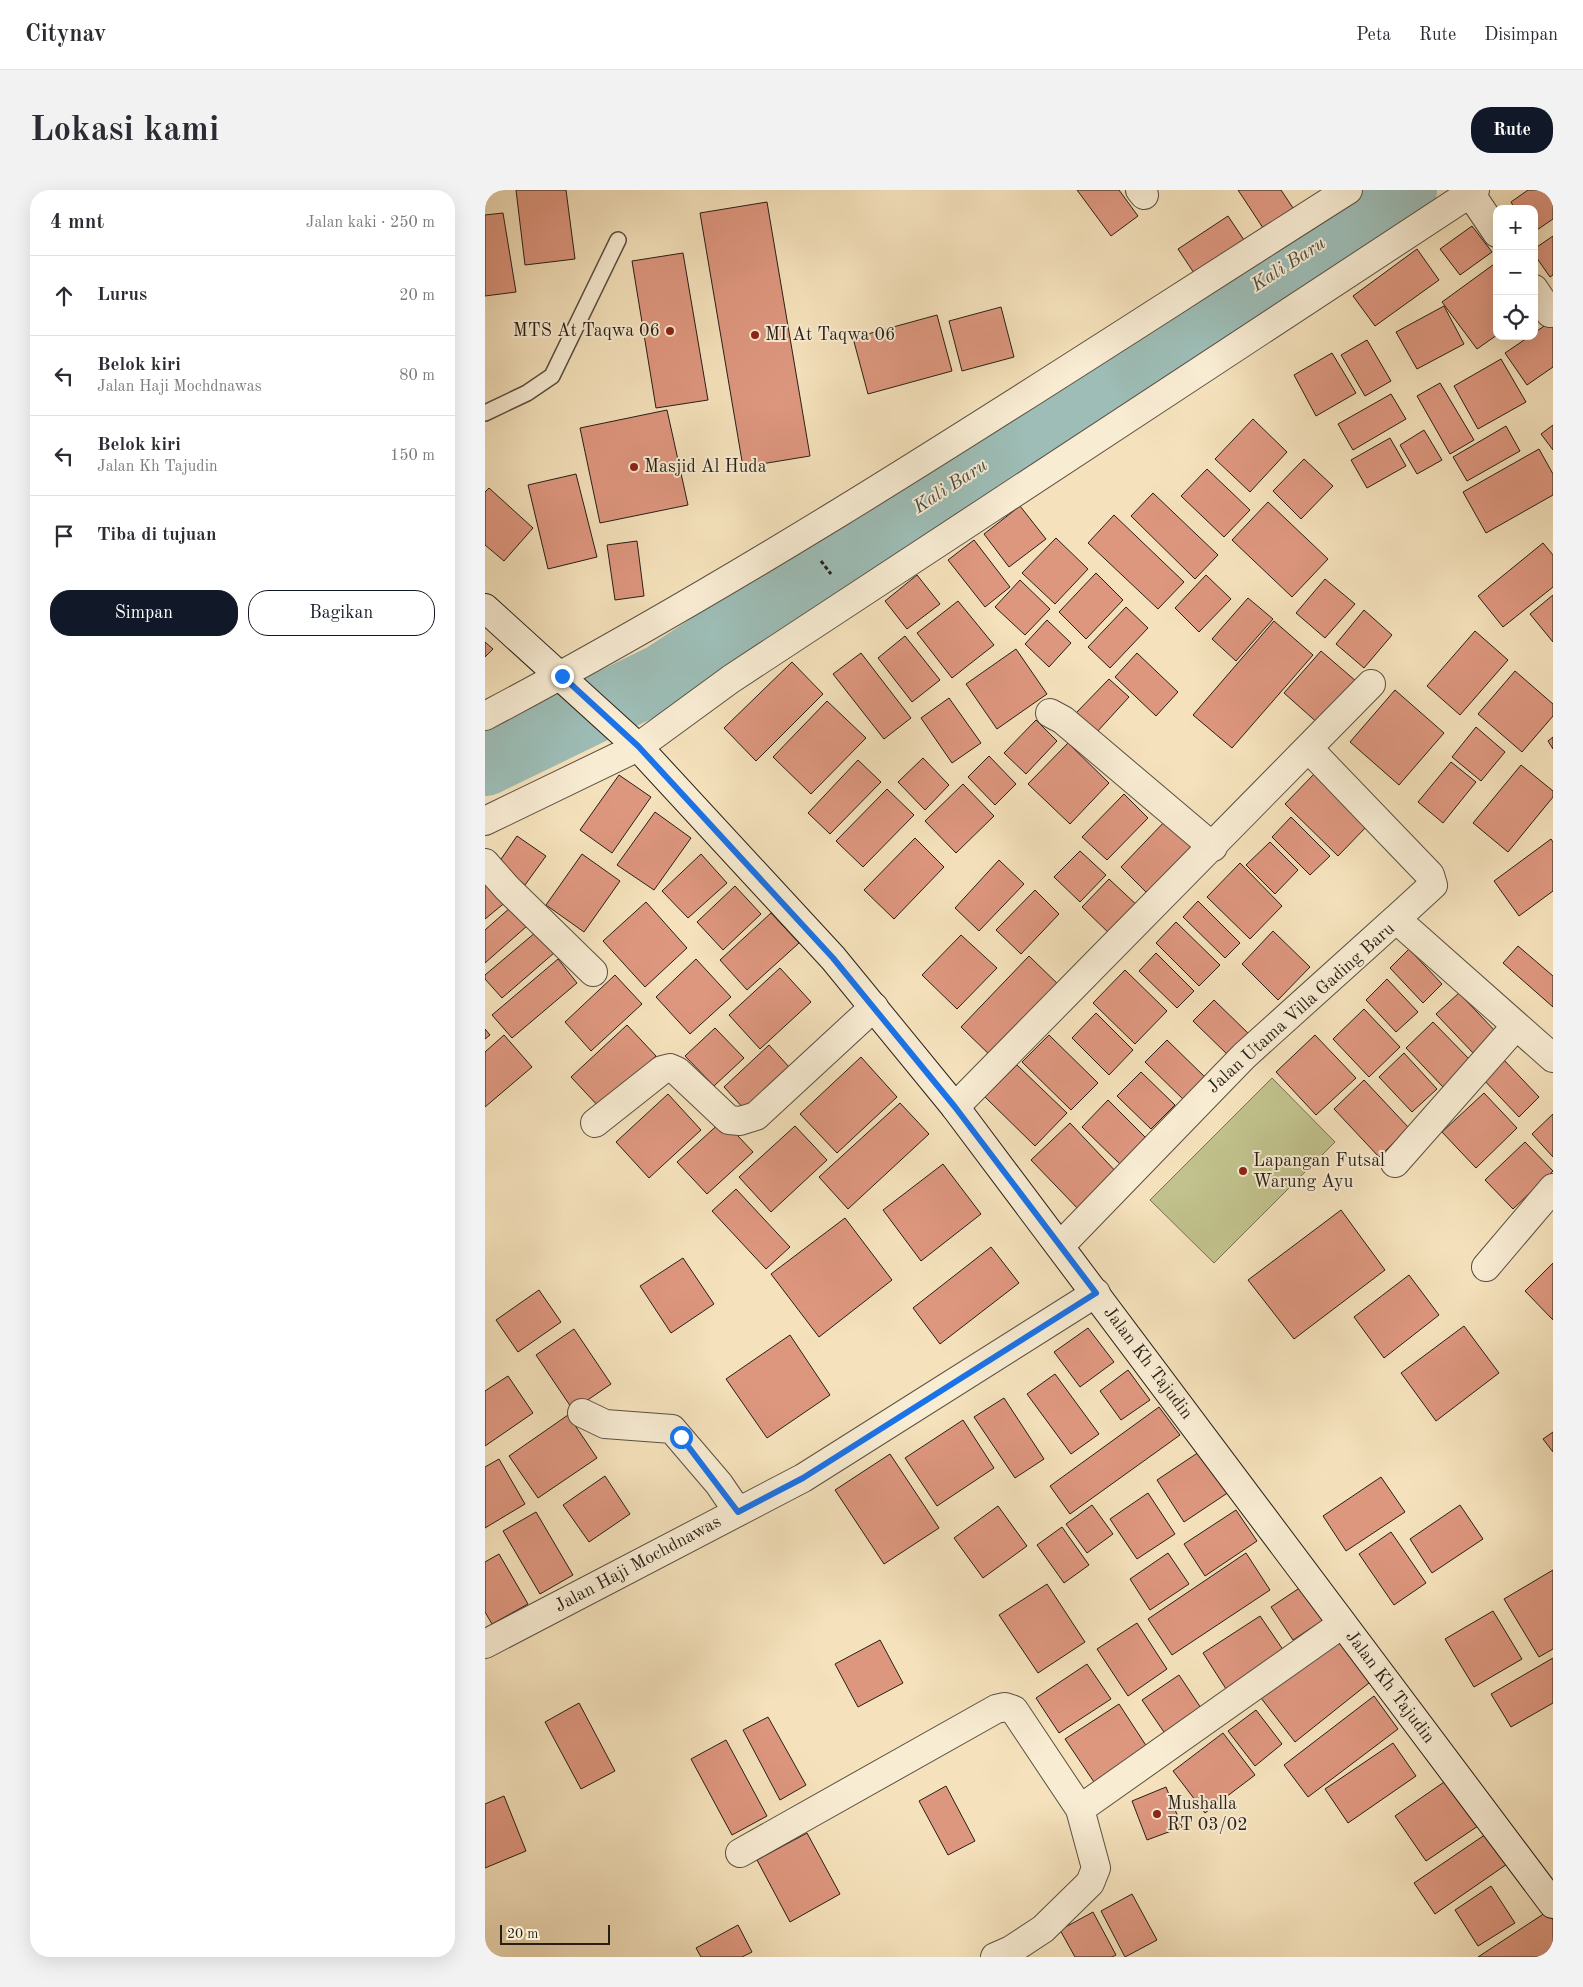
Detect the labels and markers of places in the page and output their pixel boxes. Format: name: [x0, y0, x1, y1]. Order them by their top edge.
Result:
place label: MTS At Taqwa 06: [513, 322, 660, 340]
marker: MTS At Taqwa 06: [664, 325, 676, 337]
place label: MI At Taqwa 06: [765, 326, 895, 344]
marker: MI At Taqwa 06: [749, 329, 761, 341]
place label: Masjid Al Huda: [644, 458, 767, 476]
marker: Masjid Al Huda: [628, 461, 640, 473]
place label: Lapangan Futsal Warung Ayu: [1253, 1152, 1385, 1191]
marker: Lapangan Futsal Warung Ayu: [1237, 1165, 1249, 1177]
place label: Mushalla RT 03/02: [1167, 1795, 1248, 1834]
marker: Mushalla RT 03/02: [1151, 1808, 1163, 1820]

